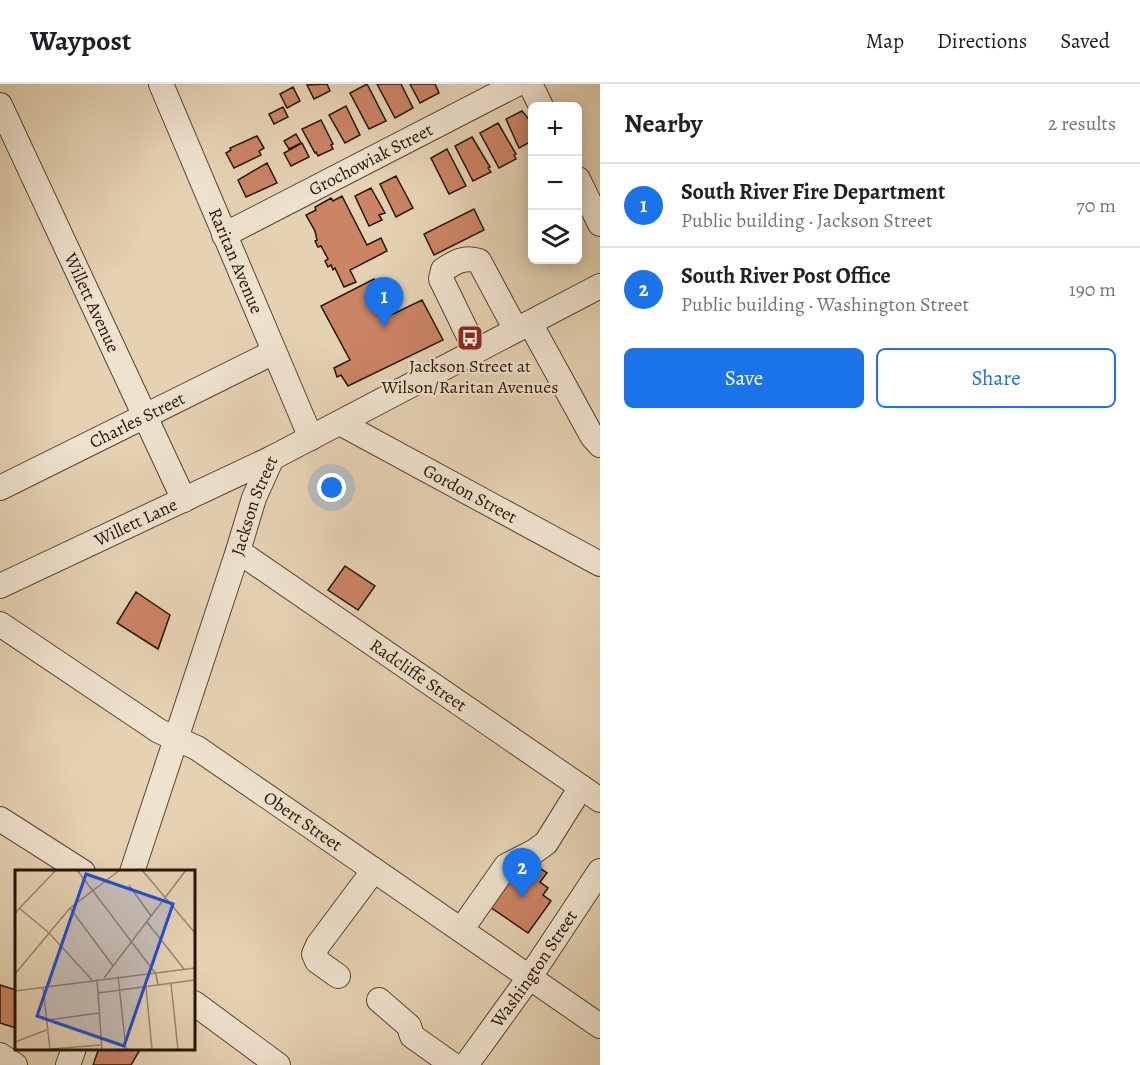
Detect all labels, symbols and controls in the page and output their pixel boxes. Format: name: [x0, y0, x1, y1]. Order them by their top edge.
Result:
text: Waypost: [30, 22, 131, 60]
text: Map: [866, 27, 904, 55]
text: Directions: [937, 27, 1027, 55]
text: Saved: [1060, 27, 1110, 55]
map controls: [528, 102, 582, 264]
button: +: [528, 102, 582, 156]
text: Nearby: [624, 106, 703, 141]
text: 2 results: [1048, 110, 1116, 137]
street label: Grochowiak Street: [305, 117, 437, 201]
button: −: [528, 156, 582, 210]
text: South River Fire Department: [681, 177, 945, 207]
text: 1: [640, 192, 647, 219]
text: 70 m: [1076, 192, 1116, 219]
street label: Raritan Avenue: [203, 204, 269, 317]
text: Public building · Jackson Street: [681, 207, 932, 234]
button: layers: [528, 210, 582, 264]
street label: Willett Avenue: [58, 248, 126, 356]
text: South River Post Office: [681, 261, 891, 291]
text: 2: [639, 276, 648, 303]
text: 190 m: [1069, 276, 1116, 303]
pin: 1: [364, 278, 404, 327]
text: Public building · Washington Street: [681, 291, 969, 318]
bus stop icon: Jackson Street at Wilson/Raritan Avenues: [455, 323, 485, 353]
button: Save: [624, 348, 864, 408]
button: Share: [876, 348, 1116, 408]
place label: Jackson Street at Wilson/Raritan Avenues: [380, 354, 559, 399]
street label: Charles Street: [85, 386, 189, 454]
street label: Jackson Street: [225, 452, 283, 559]
street label: Gordon Street: [419, 458, 521, 529]
your location: [317, 473, 346, 502]
street label: Willett Lane: [89, 492, 181, 552]
street label: Radcliffe Street: [365, 633, 472, 717]
street label: Obert Street: [259, 786, 347, 857]
pin: 2: [502, 848, 542, 898]
inset map: [15, 870, 195, 1050]
street label: Washington Street: [485, 905, 583, 1033]

